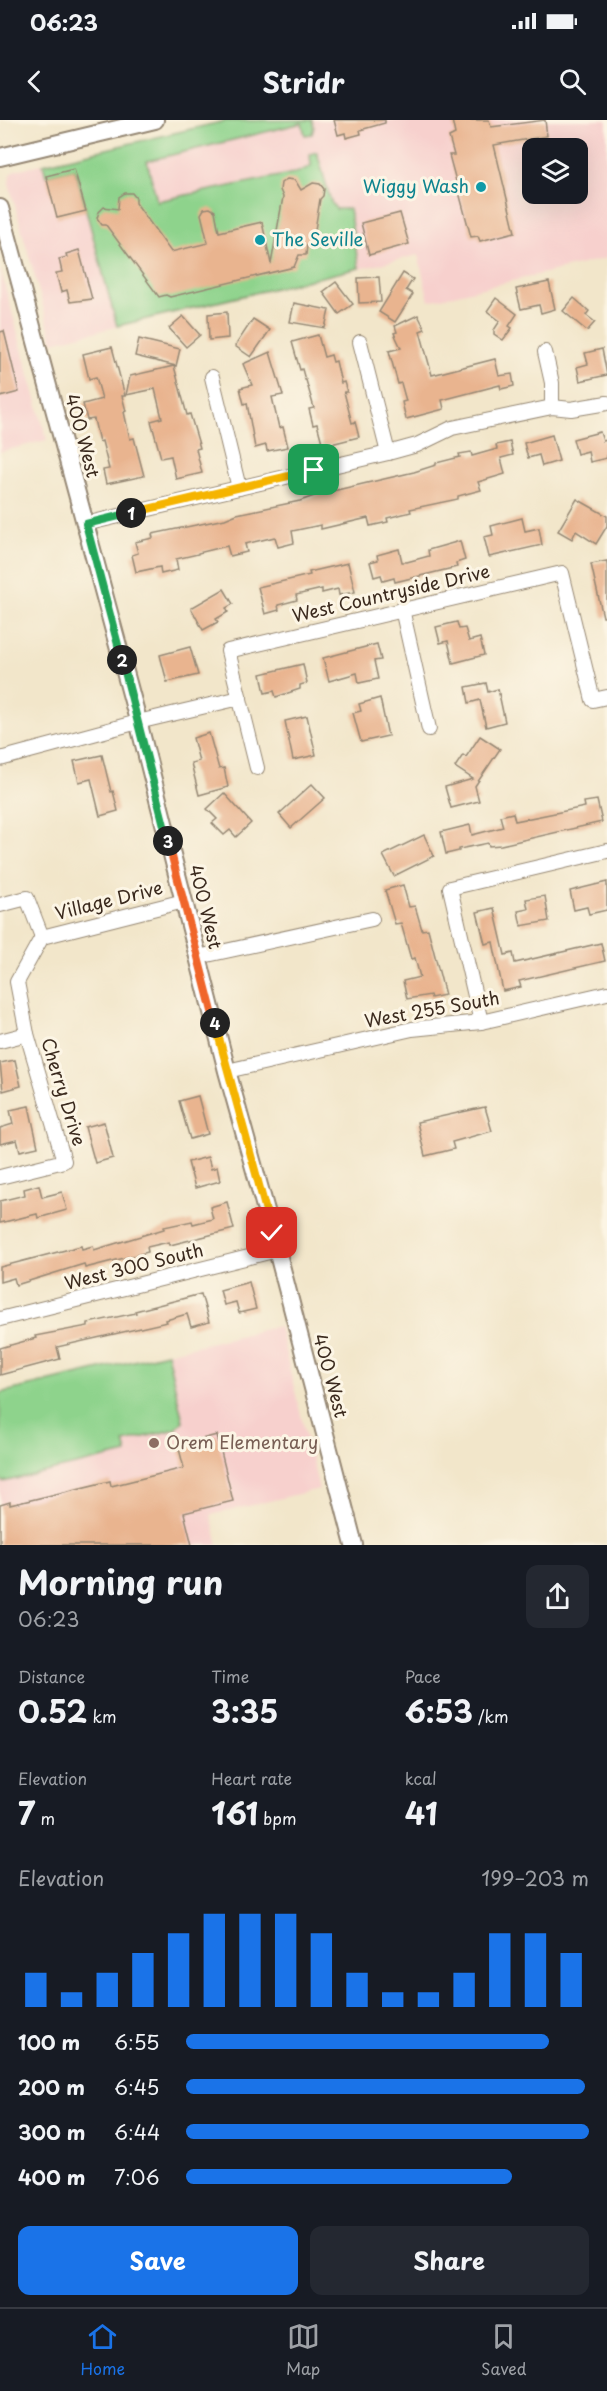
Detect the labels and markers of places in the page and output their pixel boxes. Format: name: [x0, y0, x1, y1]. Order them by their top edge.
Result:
place label: Wiggy Wash: [363, 172, 469, 199]
marker: Wiggy Wash: [474, 180, 488, 194]
place label: The Seville: [272, 225, 364, 252]
marker: The Seville: [253, 233, 267, 247]
pin: [288, 444, 339, 495]
pin: 1: [116, 498, 146, 528]
pin: 2: [107, 645, 137, 675]
pin: 3: [153, 826, 183, 856]
pin: 4: [200, 1008, 230, 1038]
pin: [246, 1207, 297, 1258]
place label: Orem Elementary: [166, 1428, 318, 1455]
marker: Orem Elementary: [147, 1436, 161, 1450]

